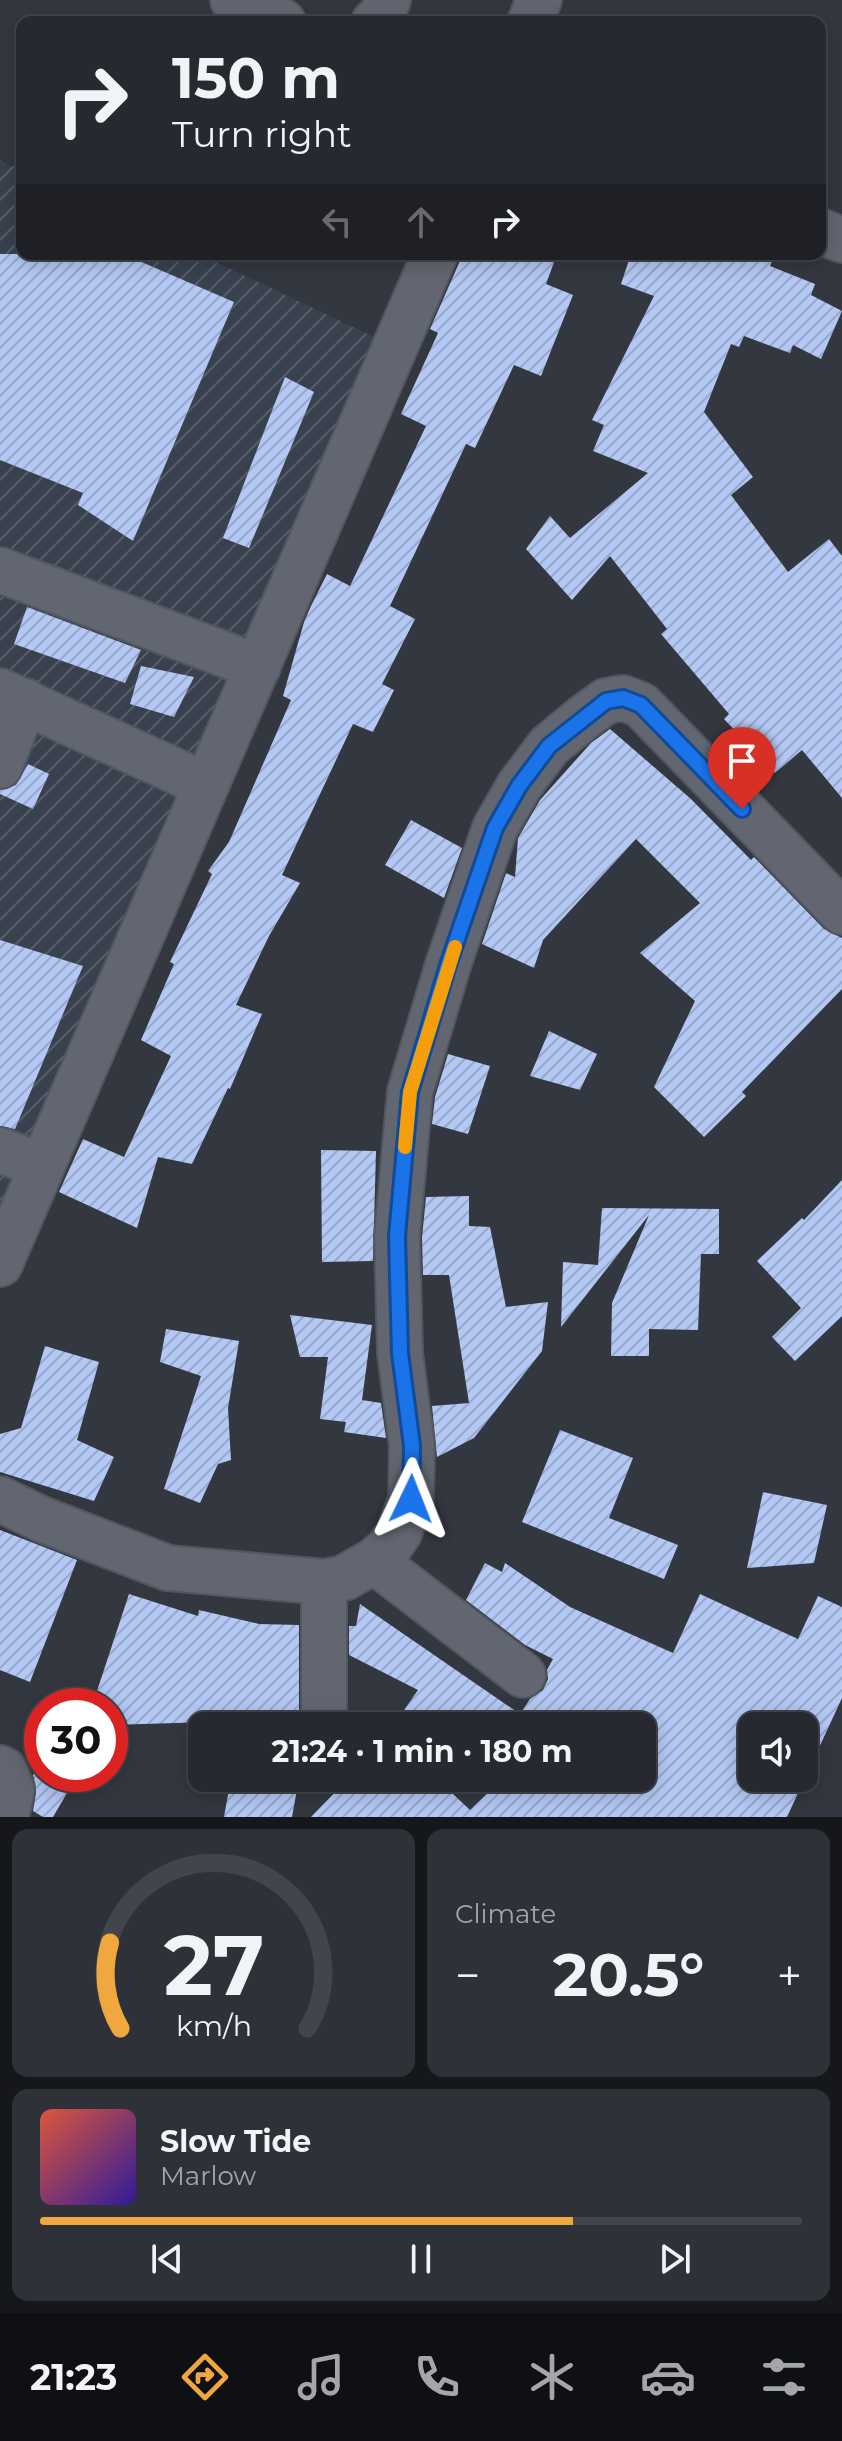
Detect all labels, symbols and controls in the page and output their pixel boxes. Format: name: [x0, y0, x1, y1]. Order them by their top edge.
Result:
text: 150 m: [172, 44, 340, 112]
icon: right: [40, 48, 144, 152]
text: Turn right: [172, 112, 352, 156]
icon: left: [315, 200, 359, 244]
icon: ahead: [399, 200, 443, 244]
icon: right: [483, 200, 527, 244]
pin: [708, 727, 776, 809]
icon: arrive: [720, 739, 764, 783]
position arrow: [369, 1457, 453, 1541]
speed limit sign: 30: [24, 1688, 128, 1792]
map controls: [738, 1712, 818, 1792]
button: sound: [738, 1712, 818, 1792]
text: 21:24 · 1 min · 180 m: [272, 1733, 572, 1770]
text: Climate: [455, 1898, 556, 1930]
text: 27: [163, 1914, 264, 2016]
text: 20.5°: [553, 1938, 704, 2011]
text: −: [455, 1948, 480, 2002]
text: +: [777, 1948, 802, 2002]
text: km/h: [175, 2008, 252, 2043]
text: Slow Tide: [160, 2123, 311, 2160]
text: Marlow: [160, 2160, 256, 2192]
icon: previous: [145, 2237, 189, 2281]
icon: pause: [399, 2237, 443, 2281]
icon: next: [653, 2237, 697, 2281]
icon: directions: [177, 2349, 233, 2405]
icon: music: [293, 2349, 349, 2405]
icon: phone: [409, 2349, 465, 2405]
icon: climate: [524, 2349, 580, 2405]
icon: car: [640, 2349, 696, 2405]
icon: filters: [756, 2349, 812, 2405]
text: 21:23: [30, 2355, 117, 2399]

